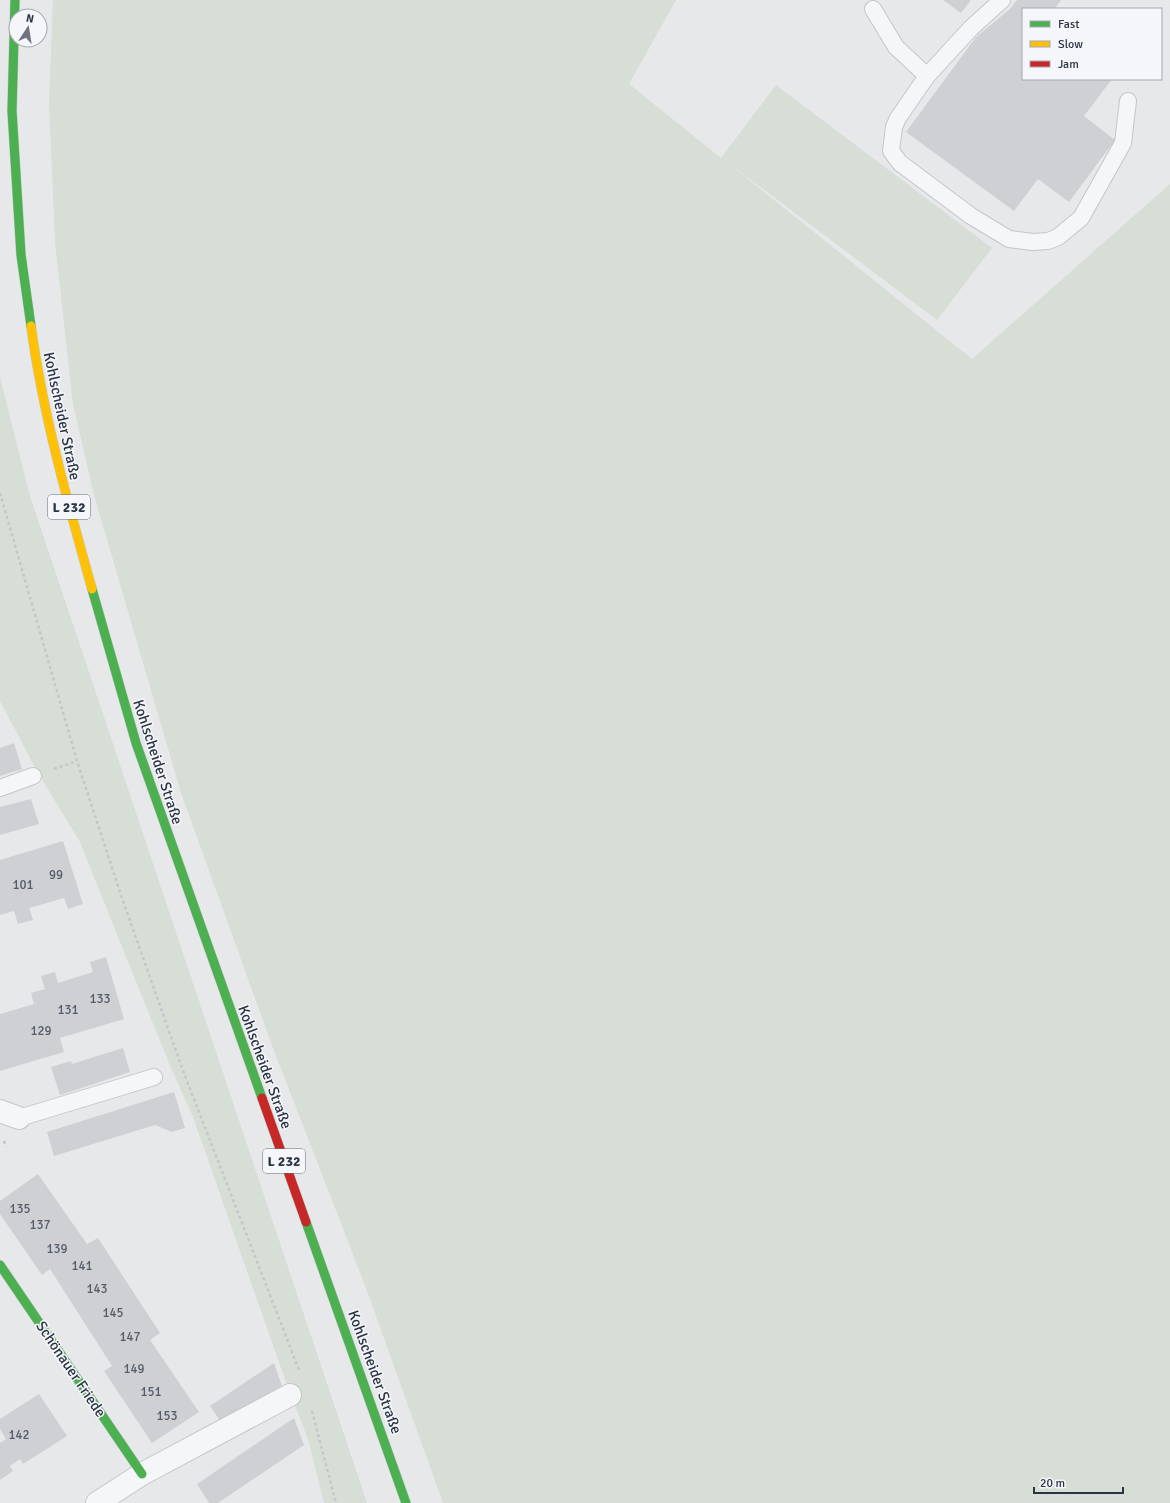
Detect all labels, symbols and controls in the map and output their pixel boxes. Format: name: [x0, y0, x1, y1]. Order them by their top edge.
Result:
north arrow: [8, 8, 48, 48]
legend: [1022, 8, 1162, 80]
text: N: [25, 12, 35, 26]
text: Fast: [1058, 17, 1079, 32]
text: Slow: [1058, 37, 1083, 52]
text: Jam: [1058, 57, 1079, 72]
street label: Kohlscheider Straße: [40, 350, 84, 482]
road number: L 232: [48, 495, 90, 519]
street label: Kohlscheider Straße: [129, 697, 187, 827]
house number: 99: [49, 867, 63, 883]
house number: 101: [12, 877, 34, 893]
house number: 133: [89, 991, 111, 1007]
house number: 131: [57, 1002, 79, 1018]
street label: Kohlscheider Straße: [234, 1003, 296, 1131]
house number: 129: [30, 1023, 52, 1039]
road number: L 232: [263, 1149, 305, 1173]
house number: 135: [9, 1201, 31, 1217]
house number: 137: [29, 1217, 51, 1233]
house number: 139: [46, 1241, 68, 1257]
house number: 141: [71, 1258, 93, 1274]
house number: 143: [86, 1281, 108, 1297]
house number: 145: [102, 1305, 124, 1321]
street label: Kohlscheider Straße: [344, 1308, 406, 1436]
street label: Schönauer Friede: [32, 1318, 110, 1420]
house number: 147: [119, 1329, 141, 1345]
house number: 149: [123, 1361, 145, 1377]
house number: 151: [140, 1384, 162, 1400]
house number: 153: [156, 1408, 178, 1424]
house number: 142: [8, 1427, 30, 1443]
scale bar: [1034, 1469, 1123, 1495]
text: 20 m: [1040, 1476, 1065, 1491]

